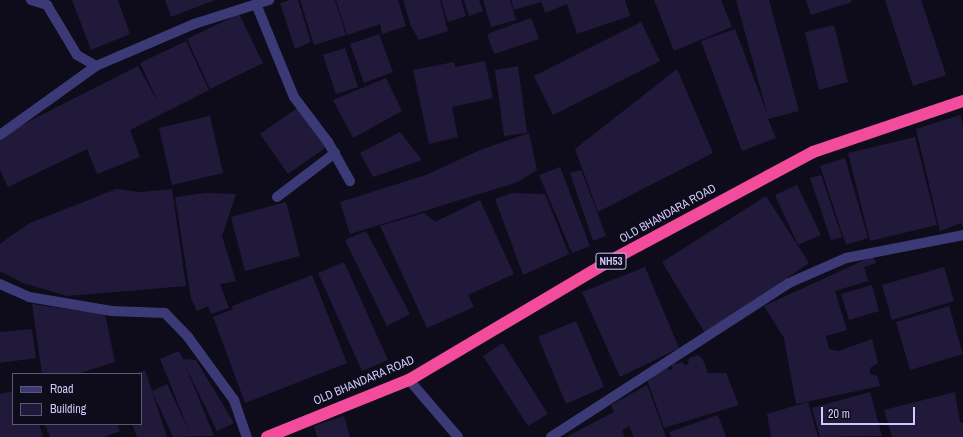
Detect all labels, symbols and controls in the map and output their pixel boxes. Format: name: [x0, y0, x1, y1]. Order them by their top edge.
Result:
street label: OLD BHANDARA ROAD: [617, 181, 719, 247]
road number: NH53: [595, 252, 627, 270]
street label: OLD BHANDARA ROAD: [311, 353, 417, 409]
legend: [12, 373, 142, 425]
text: Road: [50, 381, 74, 397]
scale bar: [823, 399, 917, 425]
text: Building: [50, 401, 86, 417]
text: 20 m: [828, 406, 850, 422]

